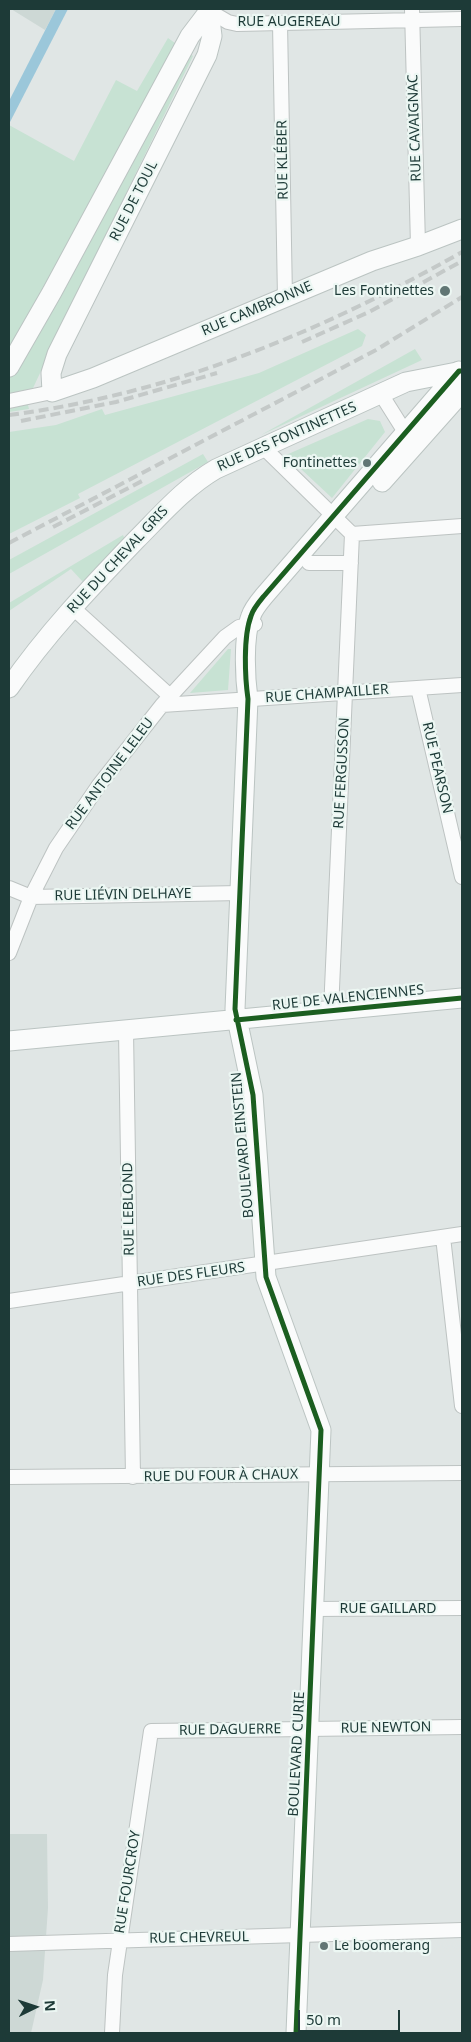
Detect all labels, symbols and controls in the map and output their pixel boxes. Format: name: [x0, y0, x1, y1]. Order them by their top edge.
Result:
street label: RUE AUGEREAU: [237, 14, 341, 30]
street label: RUE CAVAIGNAC: [405, 74, 425, 182]
street label: RUE KLÉBER: [274, 120, 292, 200]
street label: RUE DE TOUL: [107, 158, 161, 244]
street label: RUE CAMBRONNE: [199, 278, 315, 340]
place label: Les Fontinettes: [334, 283, 434, 299]
marker: Les Fontinettes: [438, 284, 452, 298]
street label: RUE DES FONTINETTES: [215, 399, 359, 475]
place label: Fontinettes: [283, 455, 357, 471]
marker: Fontinettes: [361, 457, 373, 469]
street label: RUE DU CHEVAL GRIS: [64, 503, 172, 617]
street label: RUE CHAMPAILLER: [265, 681, 389, 707]
street label: RUE ANTOINE LELEU: [62, 715, 158, 833]
street label: RUE FERGUSSON: [331, 717, 353, 829]
street label: RUE PEARSON: [418, 721, 456, 815]
street label: RUE LIÉVIN DELHAYE: [54, 885, 192, 905]
street label: RUE DE VALENCIENNES: [271, 982, 425, 1014]
street label: BOULEVARD EINSTEIN: [228, 1071, 258, 1219]
street label: RUE LEBLOND: [120, 1162, 138, 1256]
street label: RUE DES FLEURS: [136, 1259, 246, 1291]
street label: RUE DU FOUR À CHAUX: [144, 1466, 298, 1486]
street label: RUE GAILLARD: [340, 1601, 436, 1617]
street label: BOULEVARD CURIE: [285, 1691, 309, 1817]
street label: RUE NEWTON: [340, 1719, 432, 1737]
street label: RUE DAGUERRE: [179, 1721, 281, 1739]
street label: RUE FOURCROY: [112, 1829, 144, 1935]
street label: RUE CHEVREUL: [149, 1929, 249, 1947]
place label: Le boomerang: [334, 1938, 430, 1954]
marker: Le boomerang: [318, 1940, 330, 1952]
north arrow: [10, 1982, 60, 2032]
text: N: [41, 2000, 60, 2012]
scale bar: [301, 2000, 404, 2032]
text: 50 m: [306, 2009, 341, 2029]

